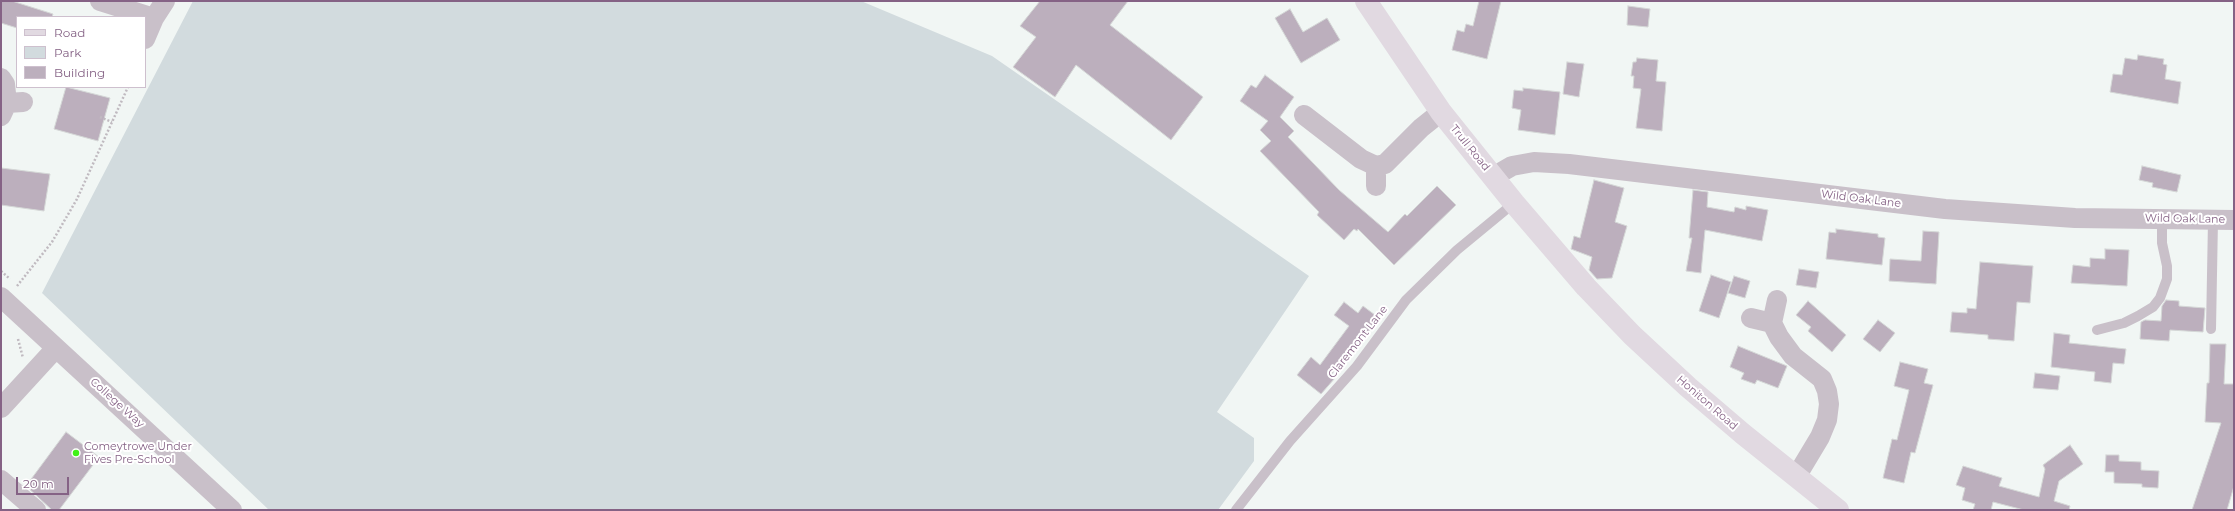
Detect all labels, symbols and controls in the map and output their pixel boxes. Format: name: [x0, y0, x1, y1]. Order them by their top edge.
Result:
legend: [16, 16, 146, 88]
text: Road: [54, 25, 85, 40]
text: Park: [54, 45, 81, 60]
text: Building: [54, 65, 105, 80]
street label: Trull Road: [1447, 122, 1493, 174]
street label: Wild Oak Lane: [1820, 188, 1902, 210]
street label: Wild Oak Lane: [2145, 212, 2225, 226]
street label: Claremont Lane: [1326, 303, 1390, 381]
street label: Honiton Road: [1674, 373, 1740, 433]
street label: College Way: [87, 375, 147, 431]
place label: Comeytrowe Under Fives Pre-School: [84, 440, 192, 466]
marker: Comeytrowe Under Fives Pre-School: [71, 448, 81, 458]
scale bar: [18, 469, 71, 495]
text: 20 m: [23, 476, 54, 491]

